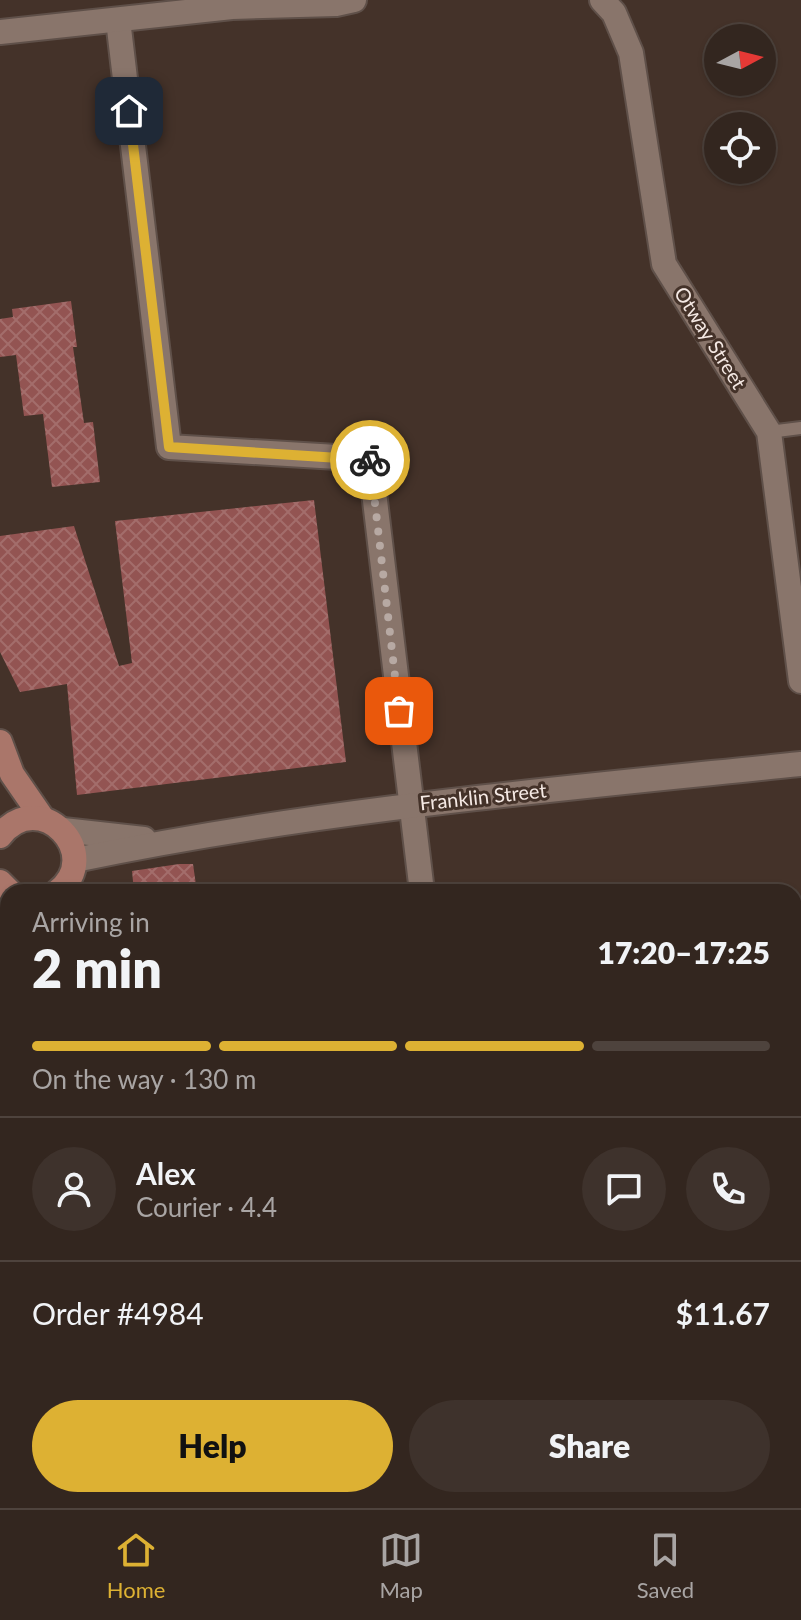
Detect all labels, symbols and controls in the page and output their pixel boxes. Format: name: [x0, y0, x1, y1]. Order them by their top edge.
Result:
north arrow: [704, 24, 776, 96]
map controls: [704, 24, 776, 184]
pin: [95, 77, 163, 145]
icon: home: [107, 89, 151, 133]
button: locate: [704, 112, 776, 184]
street label: Otway Street: [670, 282, 752, 393]
courier: [330, 420, 410, 500]
icon: bike: [348, 438, 392, 482]
pin: [365, 677, 433, 745]
icon: bag: [377, 689, 421, 733]
street label: Franklin Street: [418, 777, 547, 815]
text: Arriving in: [32, 906, 150, 938]
text: 17:20–17:25: [597, 934, 770, 970]
text: 2 min: [32, 937, 162, 999]
text: On the way · 130 m: [32, 1063, 256, 1095]
button: person: [32, 1147, 116, 1231]
button: chat: [582, 1147, 666, 1231]
button: phone: [686, 1147, 770, 1231]
text: Alex: [136, 1155, 196, 1191]
text: Courier · 4.4: [136, 1191, 277, 1223]
text: Order #4984: [32, 1295, 204, 1331]
text: $11.67: [676, 1295, 770, 1331]
button: Help: [32, 1400, 393, 1492]
button: Share: [409, 1400, 770, 1492]
tab: Home: [107, 1528, 165, 1603]
tab: Map: [379, 1528, 423, 1603]
tab: Saved: [637, 1528, 694, 1603]

